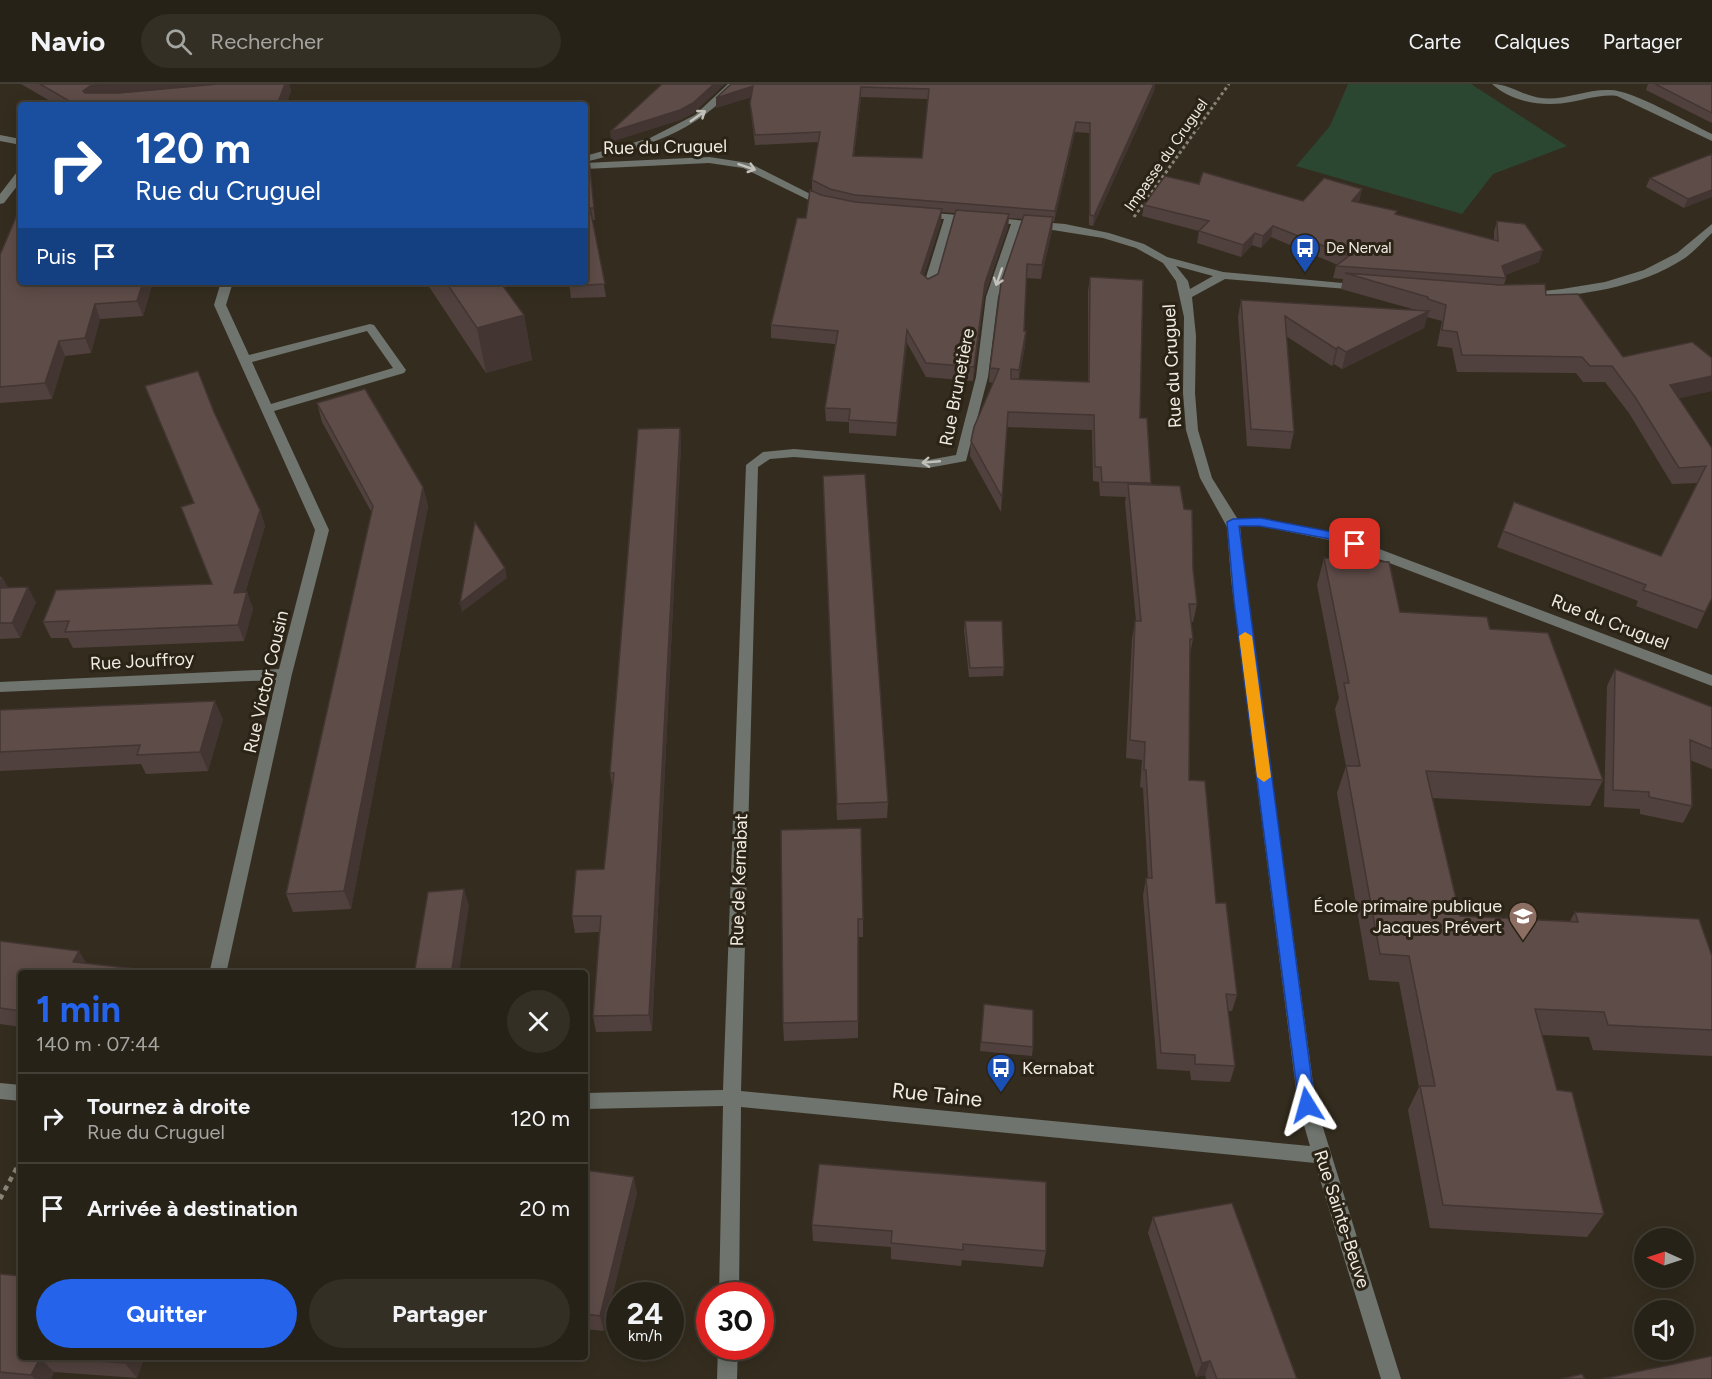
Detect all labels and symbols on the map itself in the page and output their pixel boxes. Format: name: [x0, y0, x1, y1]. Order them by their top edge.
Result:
street label: Impasse du Cruguel: [1120, 95, 1212, 215]
one-way arrow: [689, 110, 705, 122]
street label: Rue du Cruguel: [603, 135, 727, 159]
one-way arrow: [738, 162, 757, 173]
bus stop icon: De Nerval: [1289, 232, 1321, 274]
place label: De Nerval: [1326, 239, 1392, 257]
one-way arrow: [992, 267, 1003, 286]
street label: Rue du Cruguel: [1158, 303, 1186, 429]
street label: Rue Brunetière: [935, 326, 979, 448]
one-way arrow: [922, 457, 942, 468]
pin: [1329, 518, 1380, 569]
street label: Rue du Cruguel: [1548, 589, 1672, 655]
street label: Rue Victor Cousin: [239, 609, 293, 755]
street label: Rue Jouffroy: [89, 647, 195, 675]
street label: Rue de Kernabat: [726, 813, 752, 947]
place label: École primaire publique Jacques Prévert: [1313, 895, 1502, 938]
school or university icon: École primaire publique Jacques Prévert: [1507, 900, 1539, 942]
bus stop icon: Kernabat: [985, 1052, 1017, 1094]
place label: Kernabat: [1022, 1057, 1095, 1079]
position arrow: [1275, 1073, 1339, 1137]
street label: Rue Taine: [891, 1077, 983, 1112]
street label: Rue Sainte-Beuve: [1309, 1147, 1375, 1291]
north arrow: [1634, 1228, 1694, 1288]
speed limit sign: 30: [696, 1282, 774, 1360]

